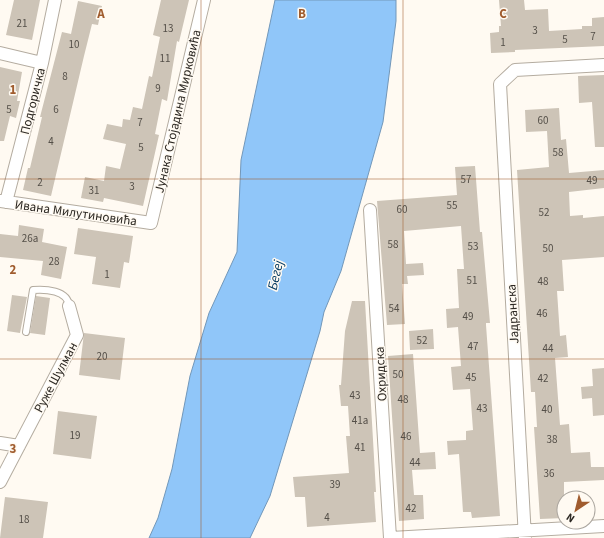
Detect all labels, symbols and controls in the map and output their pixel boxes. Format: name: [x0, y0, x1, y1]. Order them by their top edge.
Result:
text: A: [96, 5, 105, 23]
text: B: [298, 5, 306, 23]
text: C: [499, 5, 507, 23]
house number: 21: [17, 16, 27, 31]
house number: 13: [163, 21, 173, 36]
house number: 3: [532, 23, 538, 38]
street label: Јунака Стојадина Мирковића: [150, 28, 206, 195]
house number: 7: [590, 29, 596, 44]
house number: 5: [562, 32, 568, 47]
house number: 1: [500, 35, 506, 50]
house number: 10: [69, 37, 79, 52]
house number: 11: [160, 51, 170, 66]
street label: Подгоричка: [16, 66, 50, 137]
house number: 8: [62, 69, 68, 84]
text: 1: [10, 81, 17, 99]
house number: 9: [155, 81, 161, 96]
house number: 5: [6, 102, 12, 117]
house number: 6: [53, 102, 59, 117]
house number: 60: [538, 113, 548, 128]
house number: 7: [137, 115, 143, 130]
house number: 4: [48, 134, 54, 149]
house number: 5: [138, 140, 144, 155]
house number: 58: [553, 145, 564, 160]
house number: 57: [461, 172, 471, 187]
house number: 49: [587, 173, 597, 188]
house number: 2: [37, 175, 43, 190]
house number: 3: [129, 179, 135, 194]
house number: 31: [89, 183, 99, 198]
street label: Ивана Милутиновића: [14, 196, 138, 230]
house number: 55: [447, 198, 457, 213]
house number: 60: [397, 202, 407, 217]
house number: 52: [539, 205, 549, 220]
house number: 26a: [22, 231, 38, 246]
house number: 58: [388, 237, 399, 252]
house number: 53: [468, 239, 478, 254]
house number: 50: [543, 241, 553, 256]
house number: 28: [49, 254, 60, 269]
water label: Бегеј: [263, 258, 289, 292]
text: 2: [10, 261, 17, 279]
house number: 1: [104, 267, 110, 282]
house number: 51: [467, 273, 477, 288]
house number: 48: [538, 274, 549, 289]
street label: Јадранска: [502, 284, 524, 344]
house number: 54: [389, 301, 400, 316]
house number: 46: [537, 306, 548, 321]
house number: 49: [463, 309, 473, 324]
house number: 52: [417, 333, 427, 348]
street label: Руже Шулман: [30, 339, 82, 416]
house number: 47: [468, 339, 478, 354]
house number: 44: [543, 341, 554, 356]
street label: Охридска: [371, 346, 391, 402]
house number: 20: [97, 349, 107, 364]
house number: 50: [393, 367, 403, 382]
house number: 45: [466, 370, 476, 385]
house number: 42: [538, 371, 548, 386]
house number: 43: [350, 388, 360, 403]
house number: 48: [398, 392, 409, 407]
house number: 43: [477, 401, 487, 416]
house number: 40: [542, 402, 552, 417]
house number: 41a: [352, 413, 368, 428]
house number: 19: [70, 428, 80, 443]
house number: 46: [401, 429, 412, 444]
house number: 38: [547, 432, 558, 447]
text: 3: [10, 440, 17, 458]
house number: 41: [355, 440, 365, 455]
house number: 44: [410, 455, 421, 470]
house number: 36: [544, 466, 555, 481]
house number: 39: [330, 477, 340, 492]
north arrow: [556, 490, 596, 530]
house number: 42: [406, 501, 416, 516]
house number: 4: [324, 510, 330, 525]
text: N: [563, 510, 578, 526]
house number: 18: [19, 512, 30, 527]

